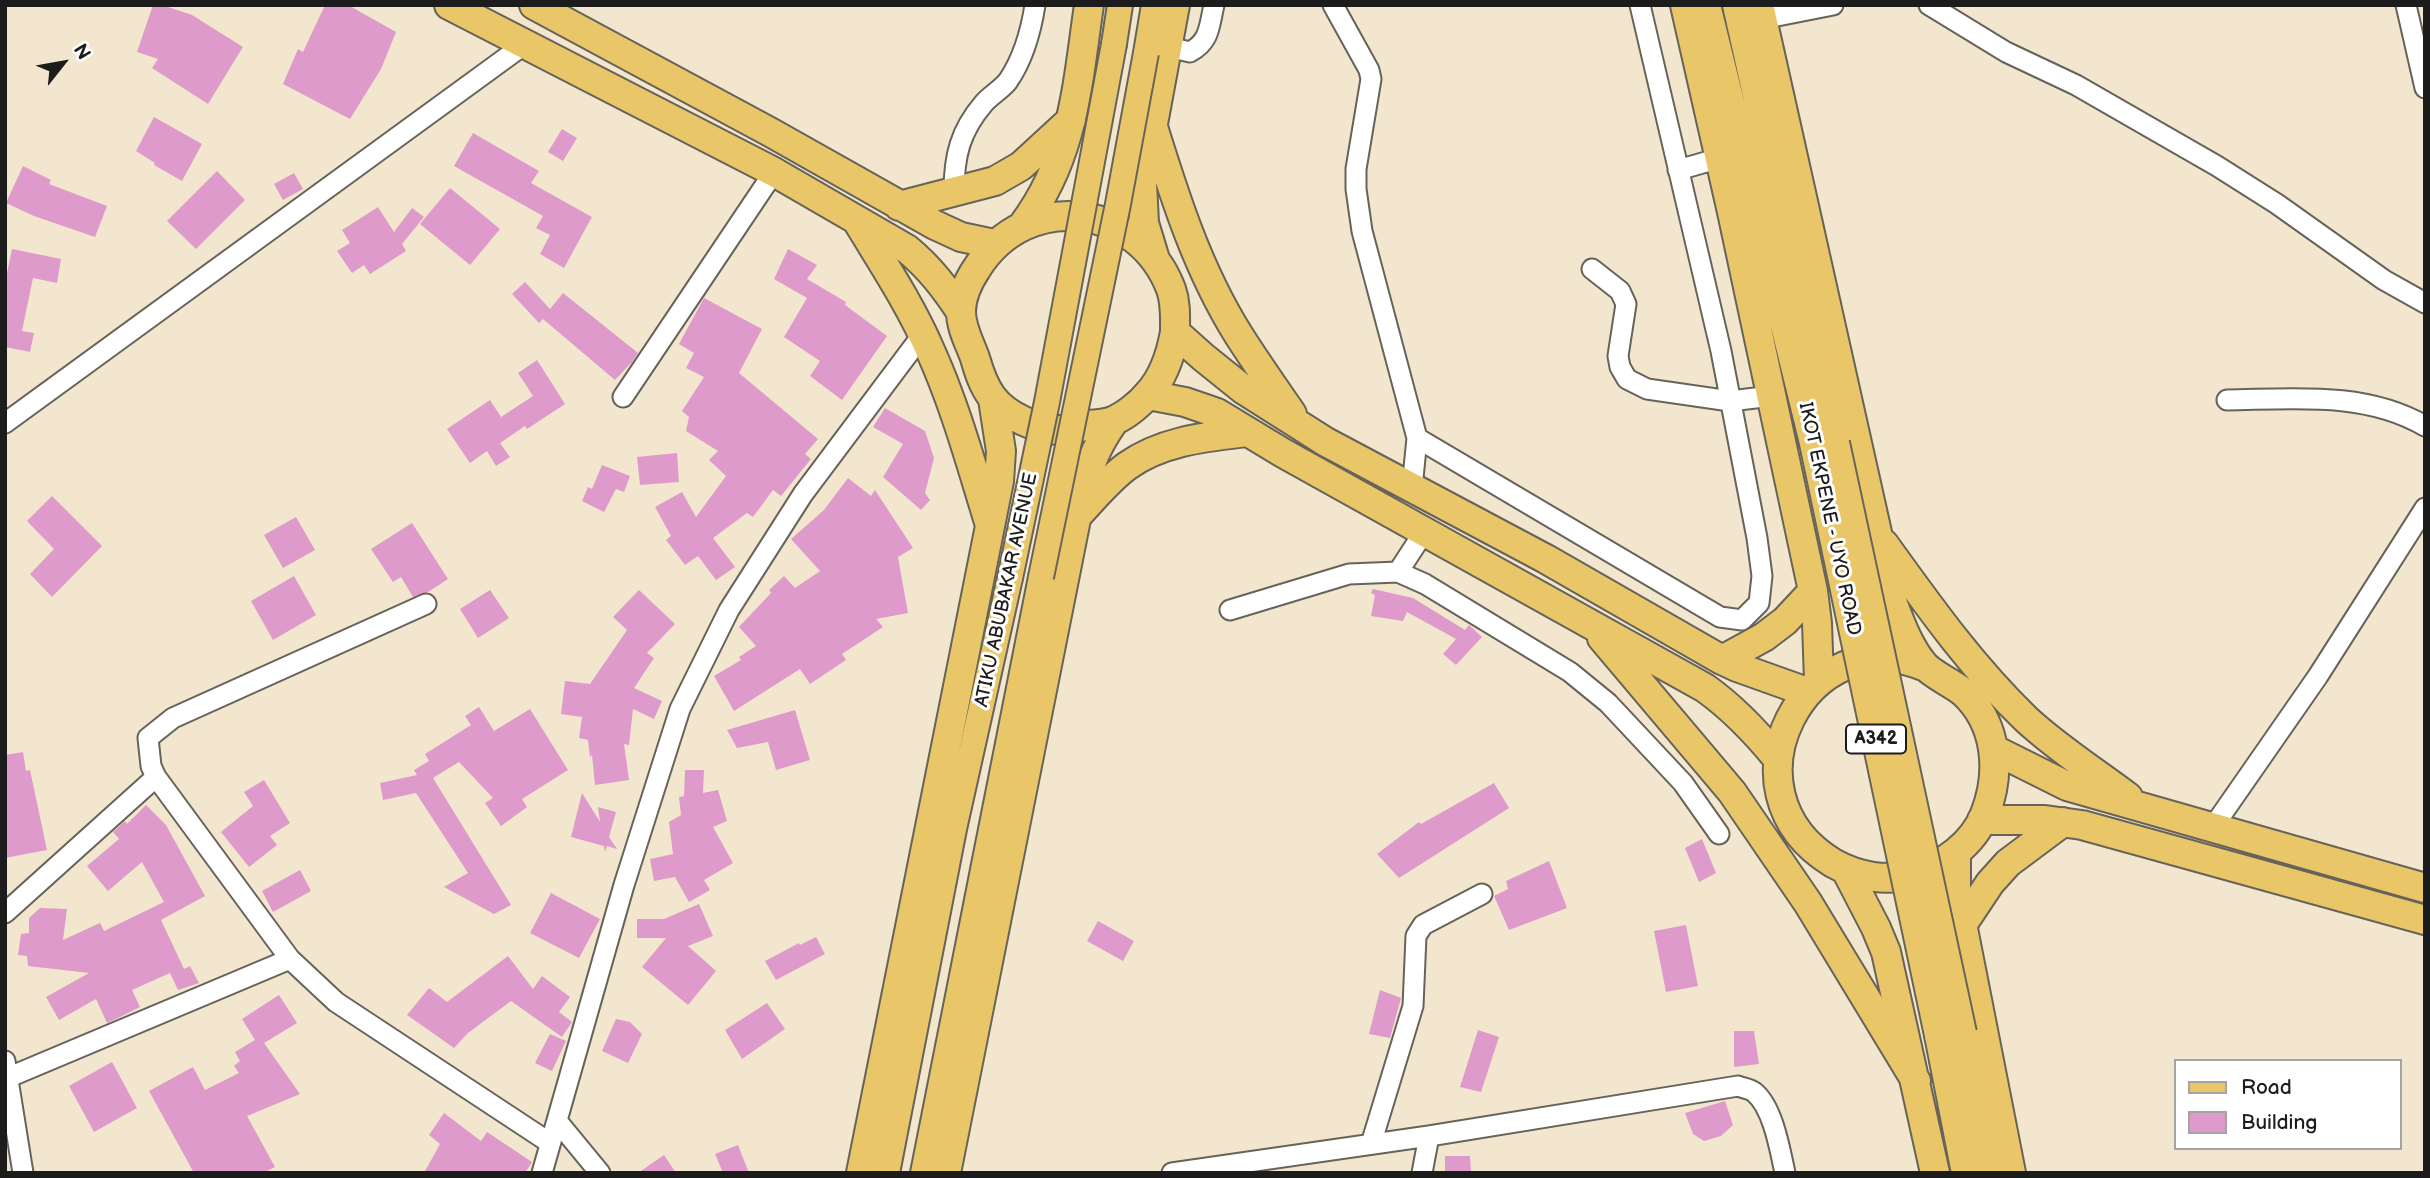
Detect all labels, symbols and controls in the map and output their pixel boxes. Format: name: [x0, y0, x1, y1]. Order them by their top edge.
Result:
north arrow: [28, 28, 98, 98]
text: N: [68, 40, 95, 64]
street label: IKOT EKPENE - UYO ROAD: [1793, 400, 1865, 638]
street label: ATIKU ABUBAKAR AVENUE: [971, 471, 1043, 709]
road number: A342: [1846, 724, 1906, 754]
legend: [2174, 1059, 2402, 1150]
text: Road: [2241, 1075, 2292, 1100]
text: Building: [2241, 1110, 2317, 1135]

